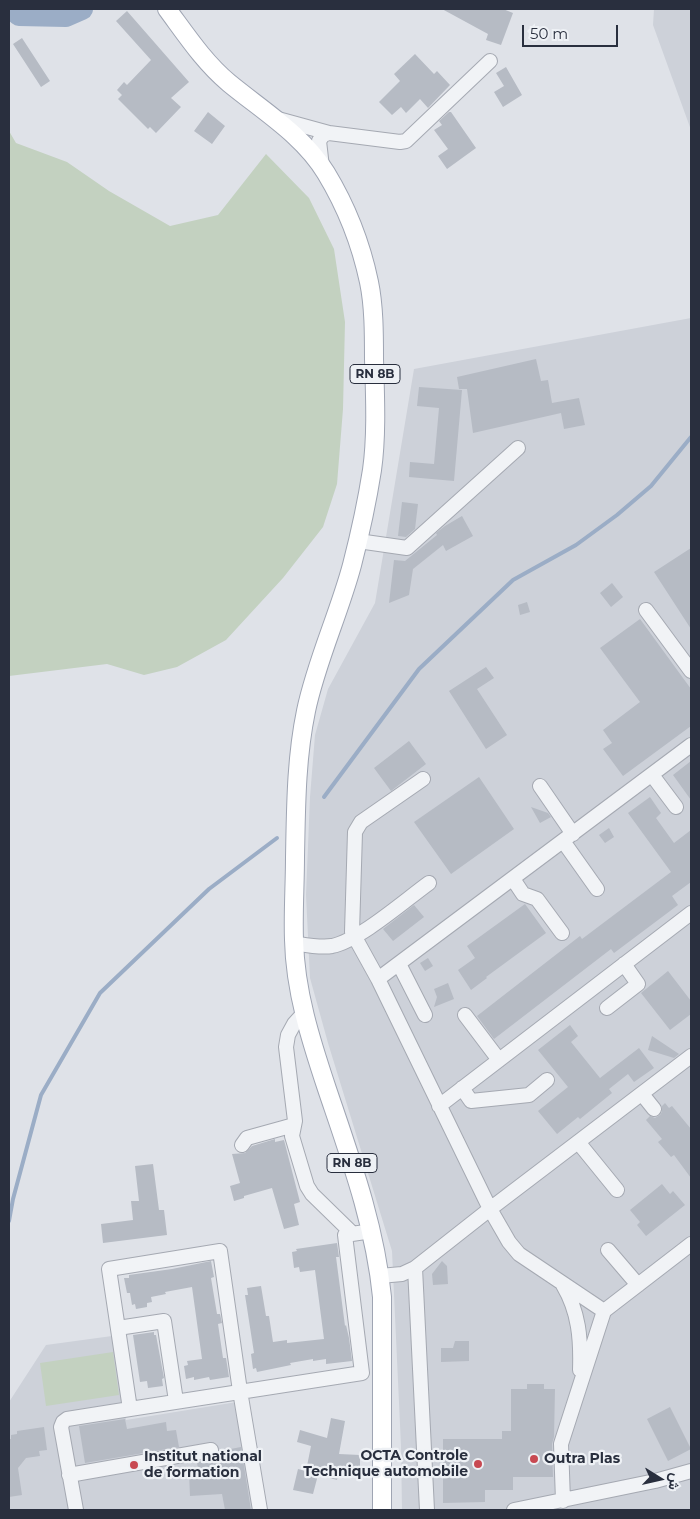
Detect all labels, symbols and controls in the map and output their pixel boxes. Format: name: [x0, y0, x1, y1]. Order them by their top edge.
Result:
scale bar: [525, 15, 621, 47]
text: 50 m: [530, 24, 568, 43]
road number: RN 8B: [350, 364, 400, 384]
road number: RN 8B: [327, 1154, 377, 1172]
place label: OCTA Controle Technique automobile: [303, 1448, 468, 1480]
place label: Institut national de formation: [144, 1449, 262, 1481]
place label: Outra Plas: [544, 1451, 620, 1467]
marker: Outra Plas: [528, 1453, 540, 1465]
north arrow: [635, 1454, 685, 1504]
marker: OCTA Controle Technique automobile: [472, 1458, 484, 1470]
marker: Institut national de formation: [128, 1459, 140, 1471]
text: ش: [664, 1472, 685, 1491]

